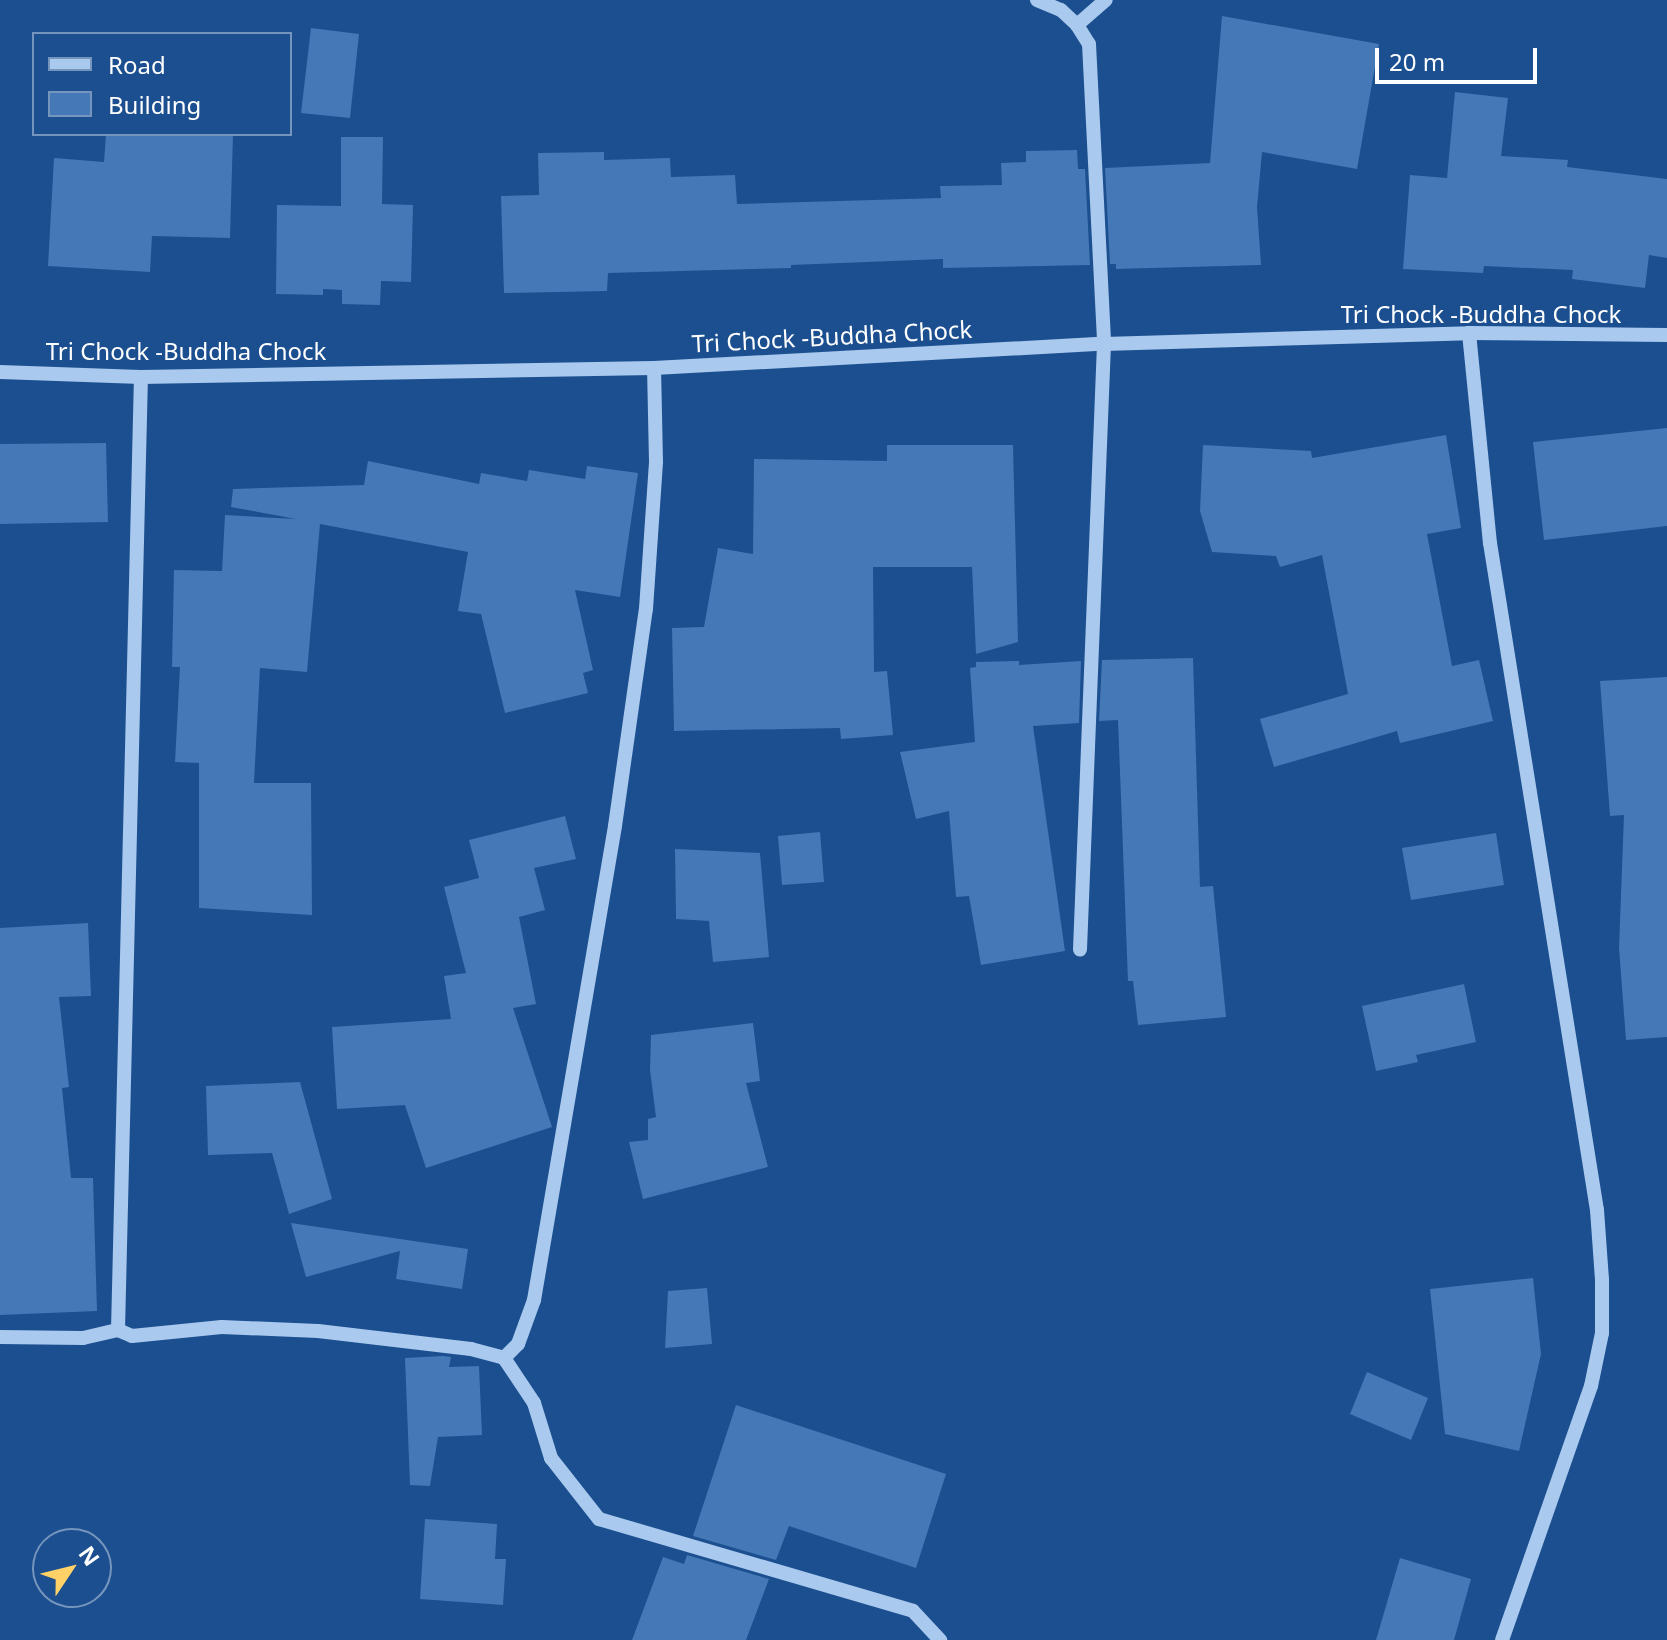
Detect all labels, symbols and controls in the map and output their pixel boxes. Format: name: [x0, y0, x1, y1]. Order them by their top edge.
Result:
legend: [32, 32, 292, 136]
scale bar: [1379, 32, 1541, 82]
text: 20 m: [1389, 45, 1445, 78]
text: Road: [108, 48, 166, 81]
text: Building: [108, 88, 201, 121]
street label: Tri Chock -Buddha Chock: [1341, 300, 1621, 328]
street label: Tri Chock -Buddha Chock: [691, 314, 973, 358]
street label: Tri Chock -Buddha Chock: [46, 337, 326, 365]
north arrow: [32, 1528, 112, 1608]
text: N: [73, 1539, 107, 1571]

